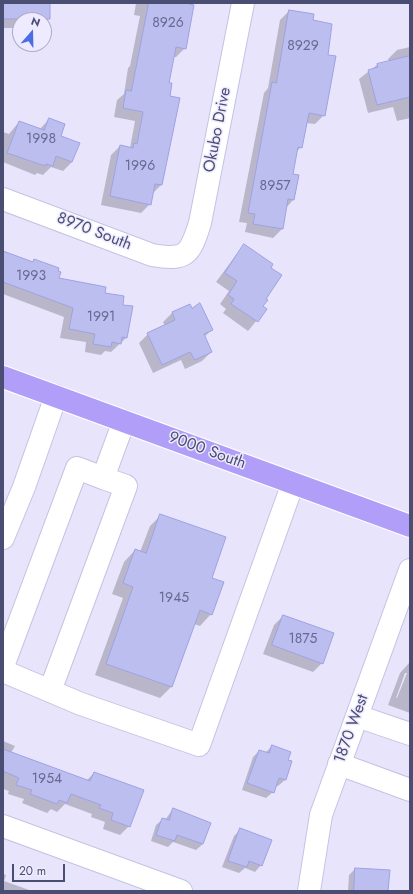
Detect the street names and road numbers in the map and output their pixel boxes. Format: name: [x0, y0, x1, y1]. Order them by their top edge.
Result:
street label: Okubo Drive: [200, 86, 236, 174]
street label: 8970 South: [54, 209, 134, 255]
street label: 9000 South: [166, 428, 248, 474]
street label: 1870 West: [331, 692, 373, 766]

